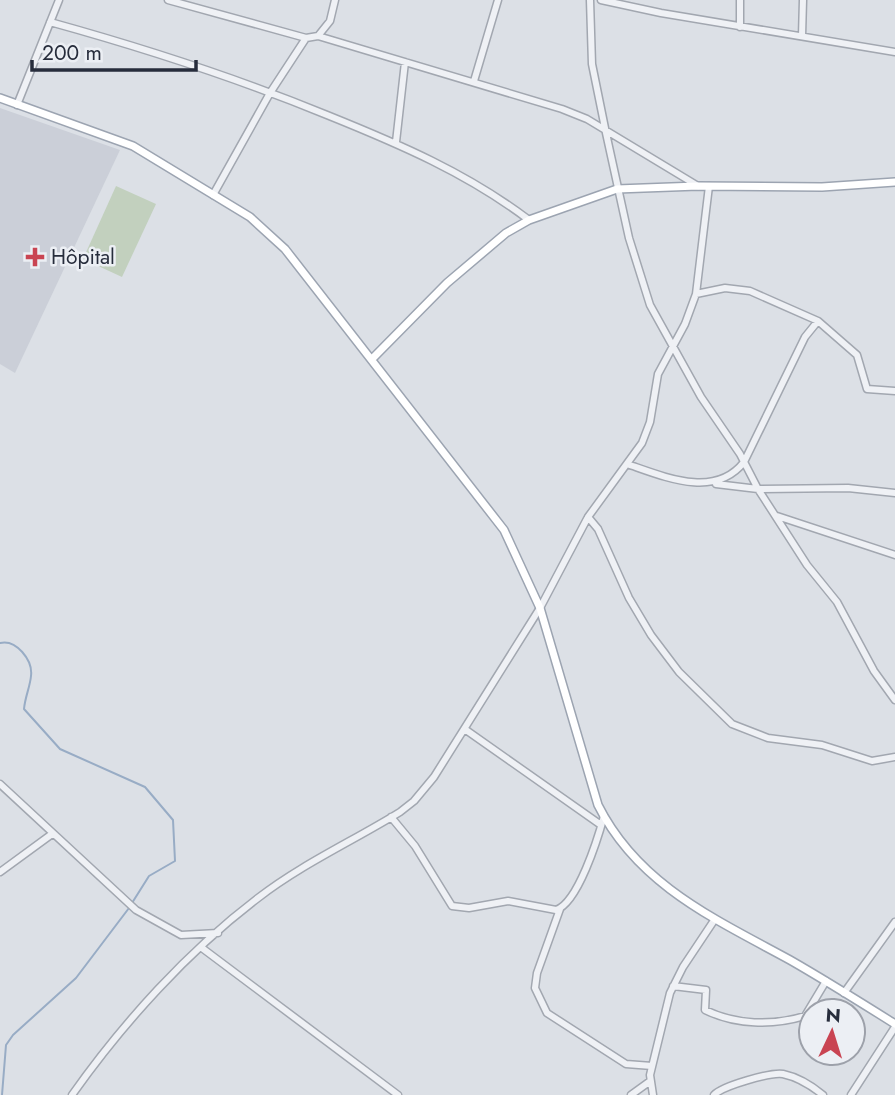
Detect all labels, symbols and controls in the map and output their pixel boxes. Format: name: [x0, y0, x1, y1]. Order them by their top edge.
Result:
scale bar: [32, 28, 196, 72]
text: 200 m: [42, 38, 102, 68]
place label: Hôpital: [51, 242, 115, 272]
marker: Hôpital: [25, 247, 45, 267]
north arrow: [797, 997, 867, 1067]
text: N: [825, 1002, 842, 1030]

